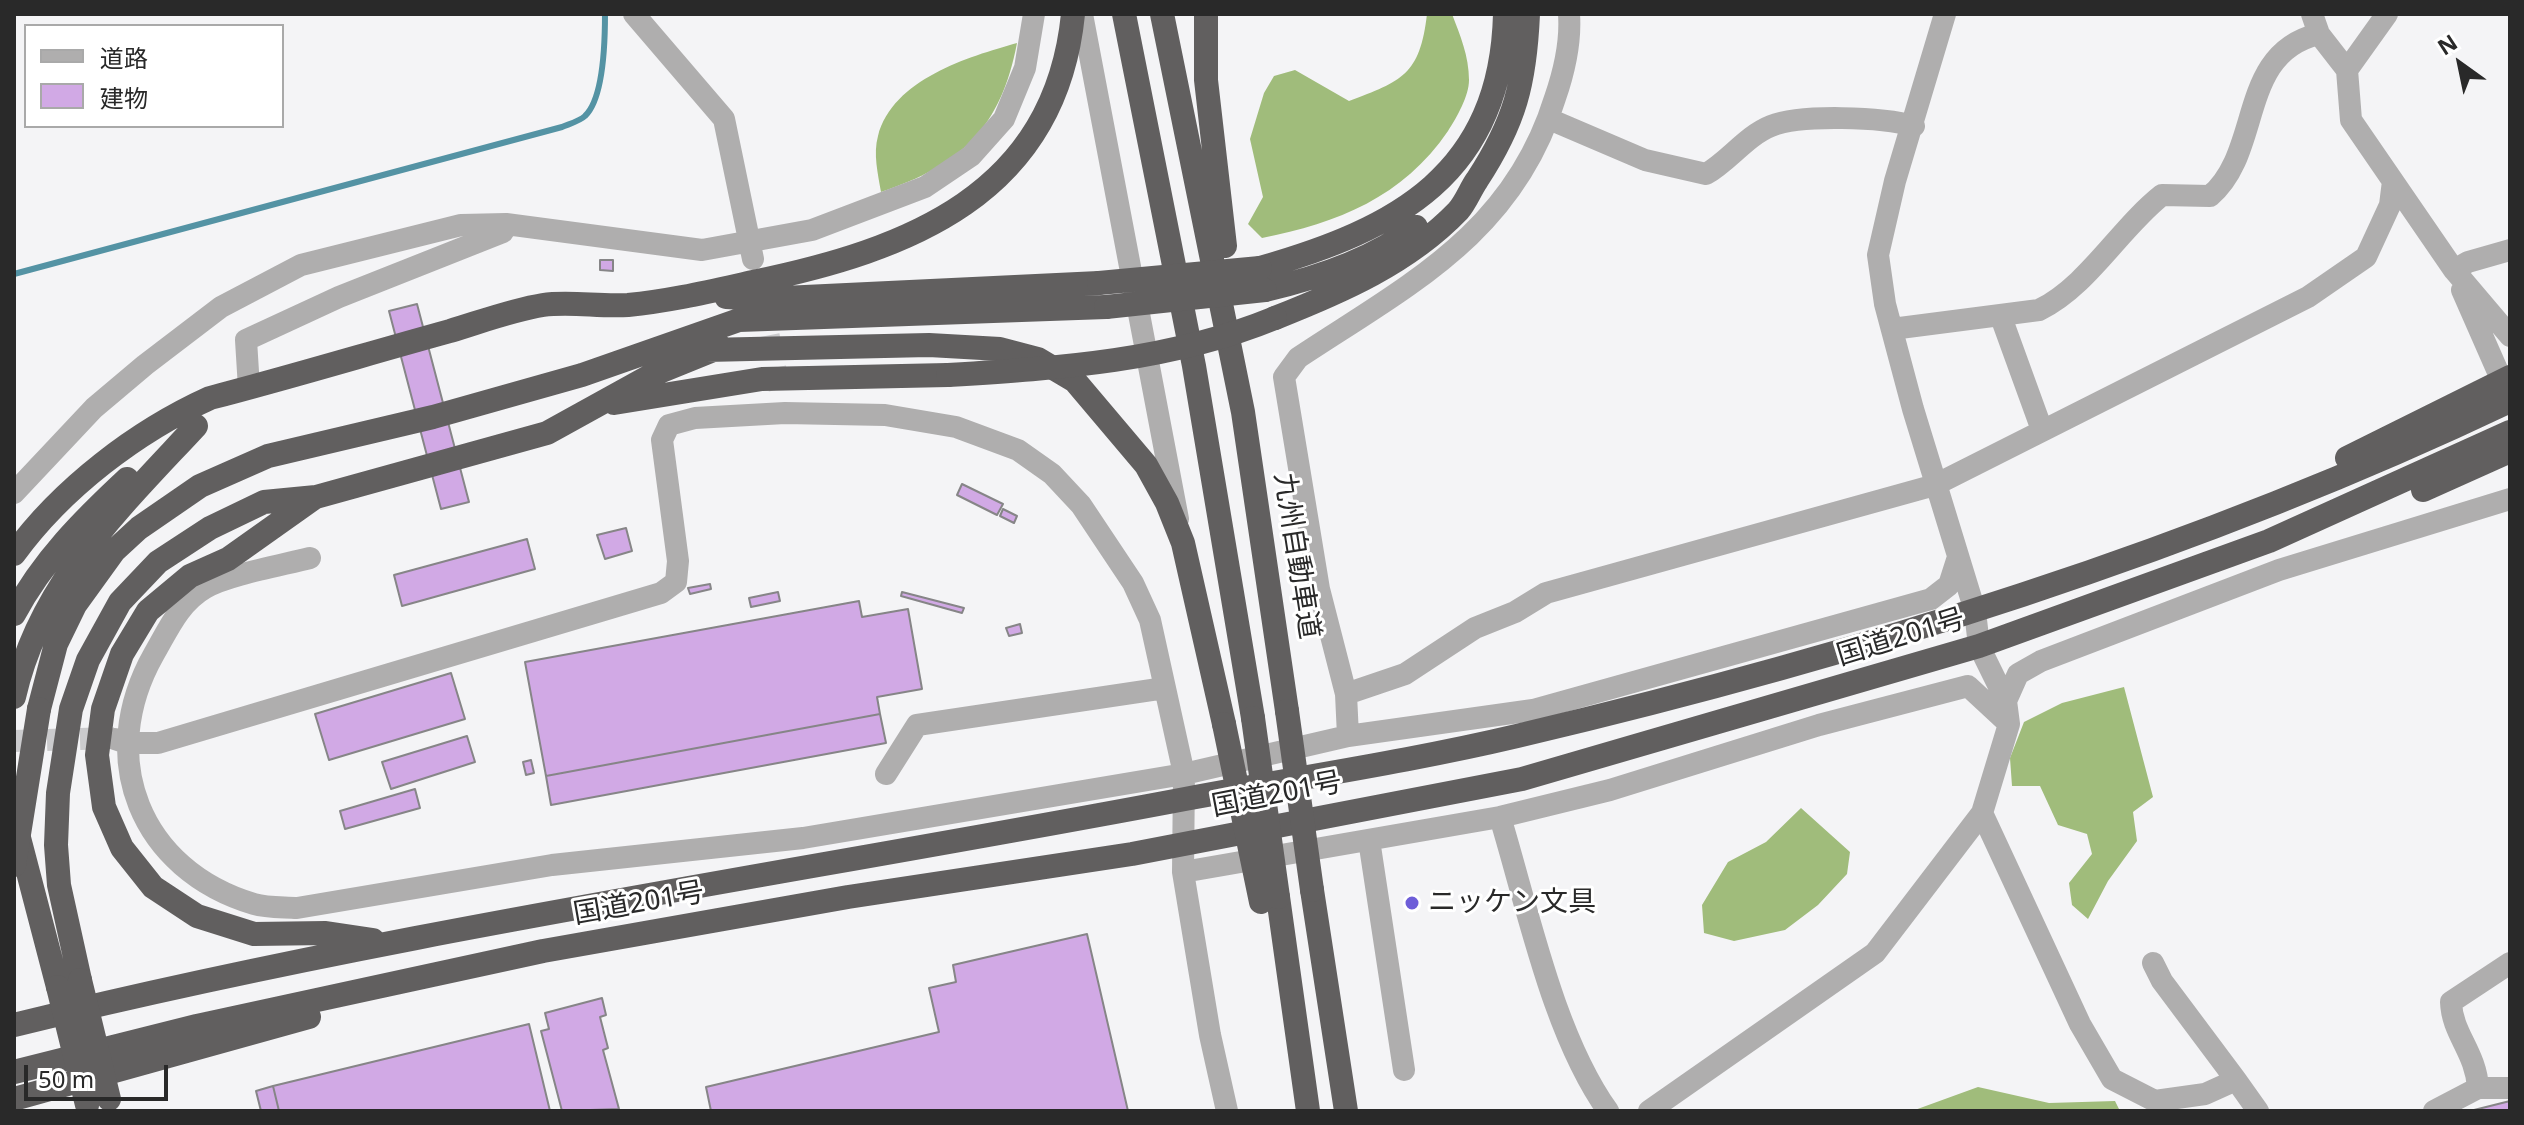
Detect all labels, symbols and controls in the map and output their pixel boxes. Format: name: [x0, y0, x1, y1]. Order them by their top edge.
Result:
legend: [24, 24, 284, 128]
north arrow: [2420, 24, 2500, 104]
text: N: [2431, 26, 2463, 61]
text: 道路: [100, 41, 148, 74]
text: 建物: [100, 81, 148, 114]
street label: 九州自動車道: [1266, 470, 1326, 642]
street label: 国道201号: [1833, 603, 1969, 673]
street label: 国道201号: [1209, 766, 1345, 824]
street label: 国道201号: [571, 876, 707, 932]
place label: ニッケン文具: [1428, 886, 1596, 920]
marker: ニッケン文具: [1403, 894, 1421, 912]
scale bar: [28, 1049, 172, 1099]
text: 50 m: [38, 1062, 94, 1095]

